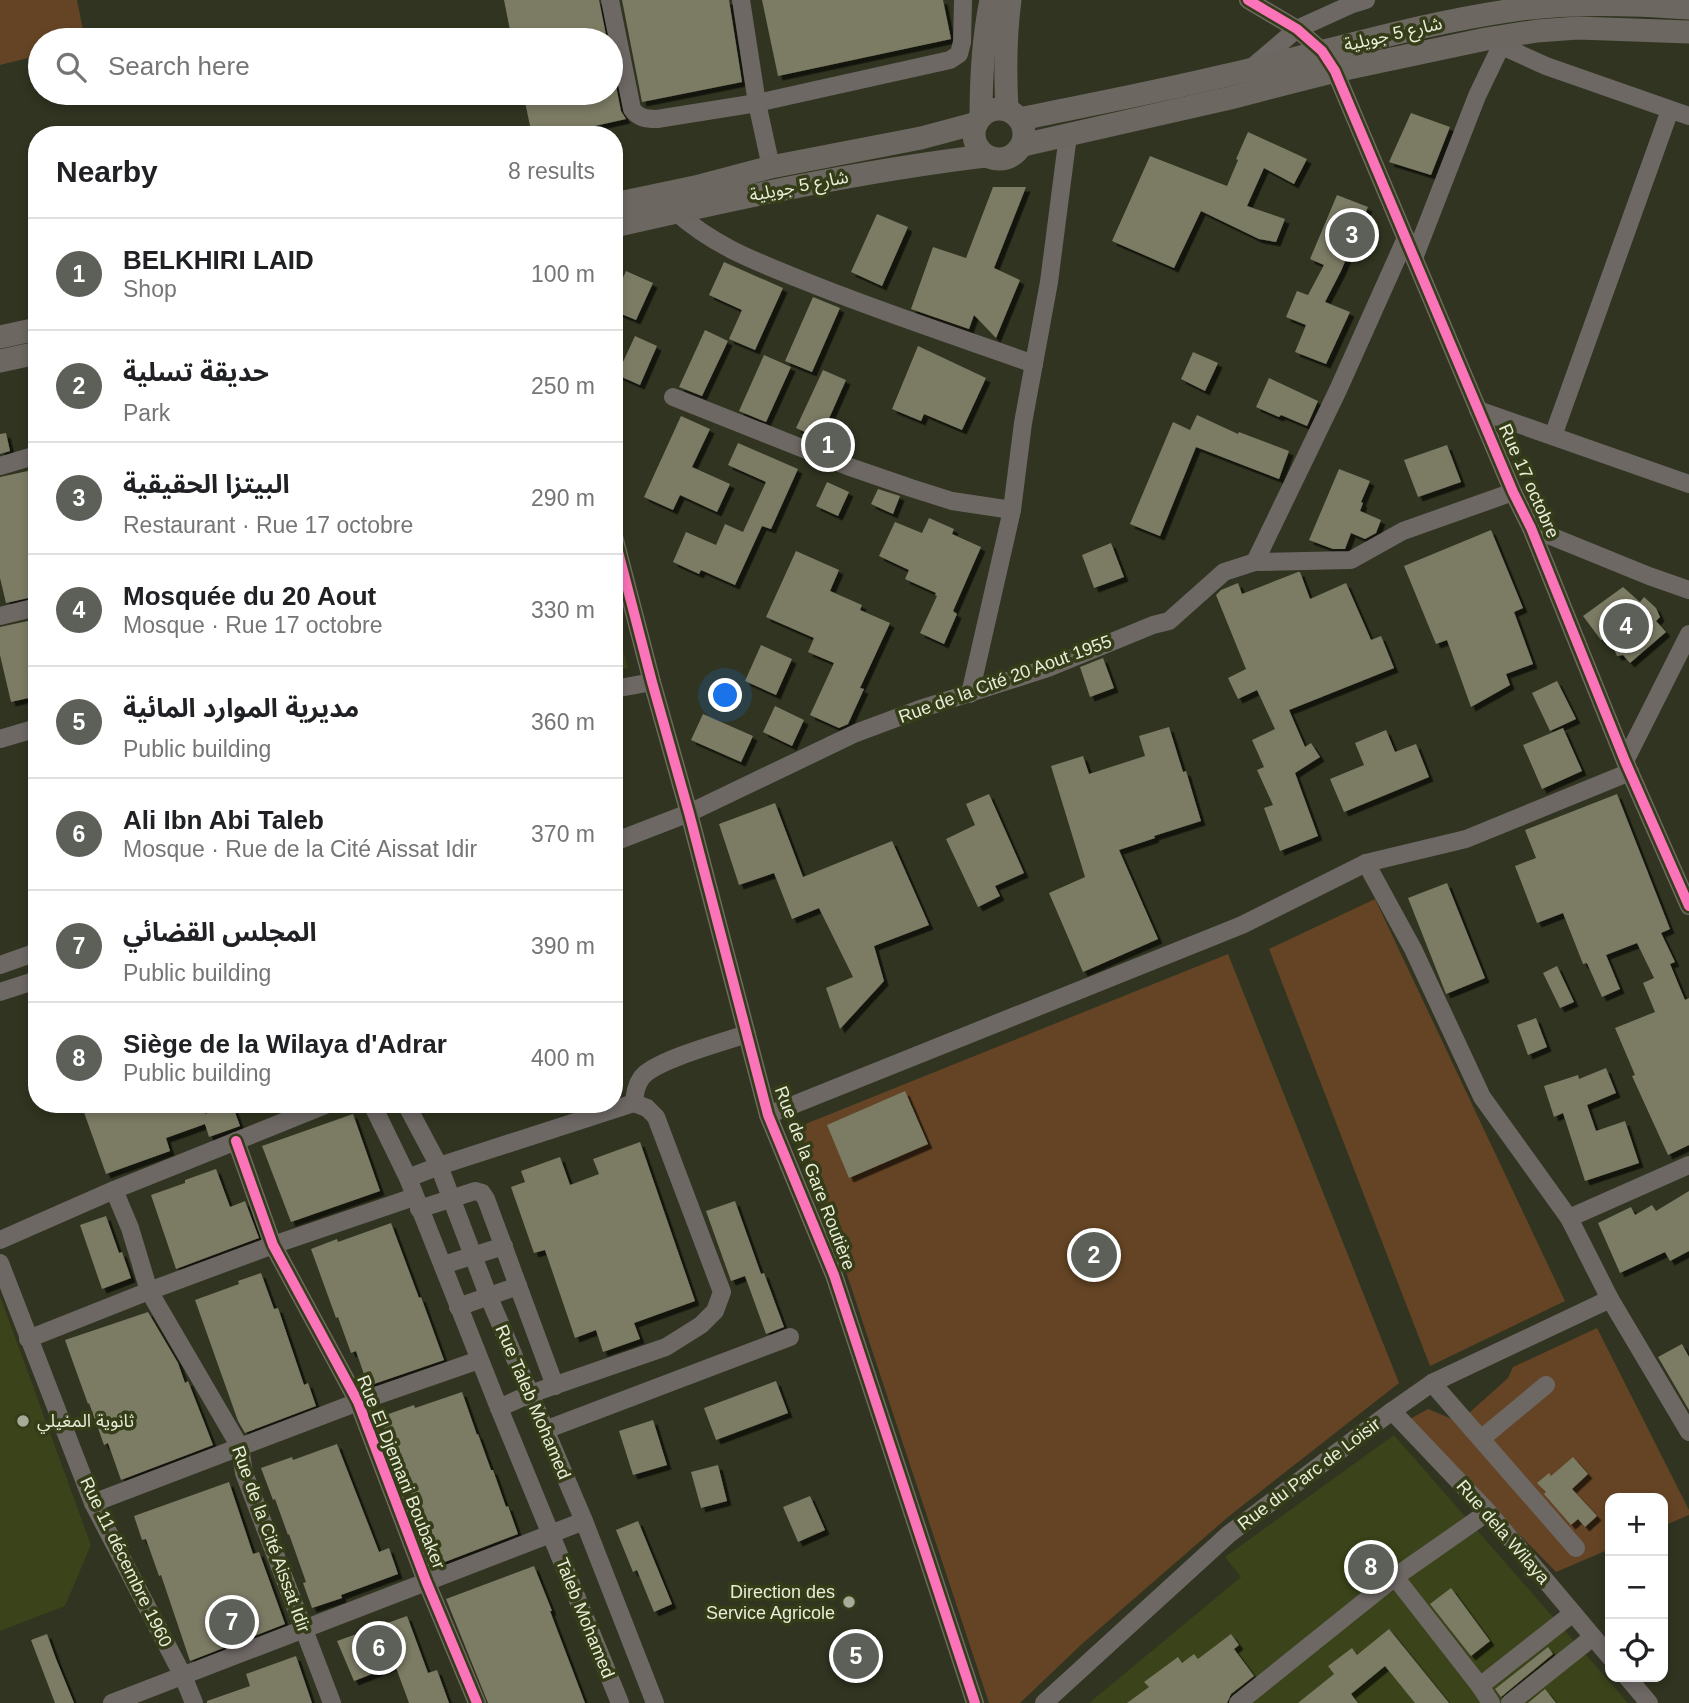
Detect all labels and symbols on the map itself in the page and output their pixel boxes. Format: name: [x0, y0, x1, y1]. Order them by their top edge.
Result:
street label: شارع 5 جويلية: [1342, 13, 1445, 59]
street label: شارع 5 جويلية: [748, 167, 851, 209]
pin: 3: [1329, 209, 1375, 261]
pin: 1: [805, 419, 851, 471]
street label: Rue 17 octobre: [1495, 421, 1563, 541]
pin: 4: [1603, 600, 1649, 652]
street label: Rue de la Cité 20 Aout 1955: [896, 631, 1114, 727]
your location: [708, 678, 742, 712]
street label: Rue de la Gare Routière: [771, 1083, 859, 1273]
pin: 2: [1071, 1229, 1117, 1281]
street label: Rue Taleb Mohamed: [491, 1322, 575, 1482]
street label: Rue El Djemani Boubaker: [353, 1372, 449, 1572]
place label: ثانوية المغيلي: [37, 1411, 134, 1434]
marker: ثانوية المغيلي: [15, 1413, 31, 1429]
street label: Rue du Parc de Loisir: [1234, 1414, 1384, 1534]
street label: Rue de la Cité Aissat Idir: [228, 1443, 314, 1635]
street label: Rue 11 décembre 1960: [76, 1474, 176, 1650]
street label: Rue dela Wilaya: [1452, 1476, 1554, 1589]
pin: 8: [1348, 1541, 1394, 1593]
street label: Taleb Mohamed: [552, 1555, 618, 1681]
place label: Direction des Service Agricole: [706, 1582, 835, 1623]
marker: Direction des Service Agricole: [841, 1594, 857, 1610]
pin: 7: [209, 1596, 255, 1648]
pin: 6: [356, 1622, 402, 1674]
pin: 5: [833, 1630, 879, 1682]

